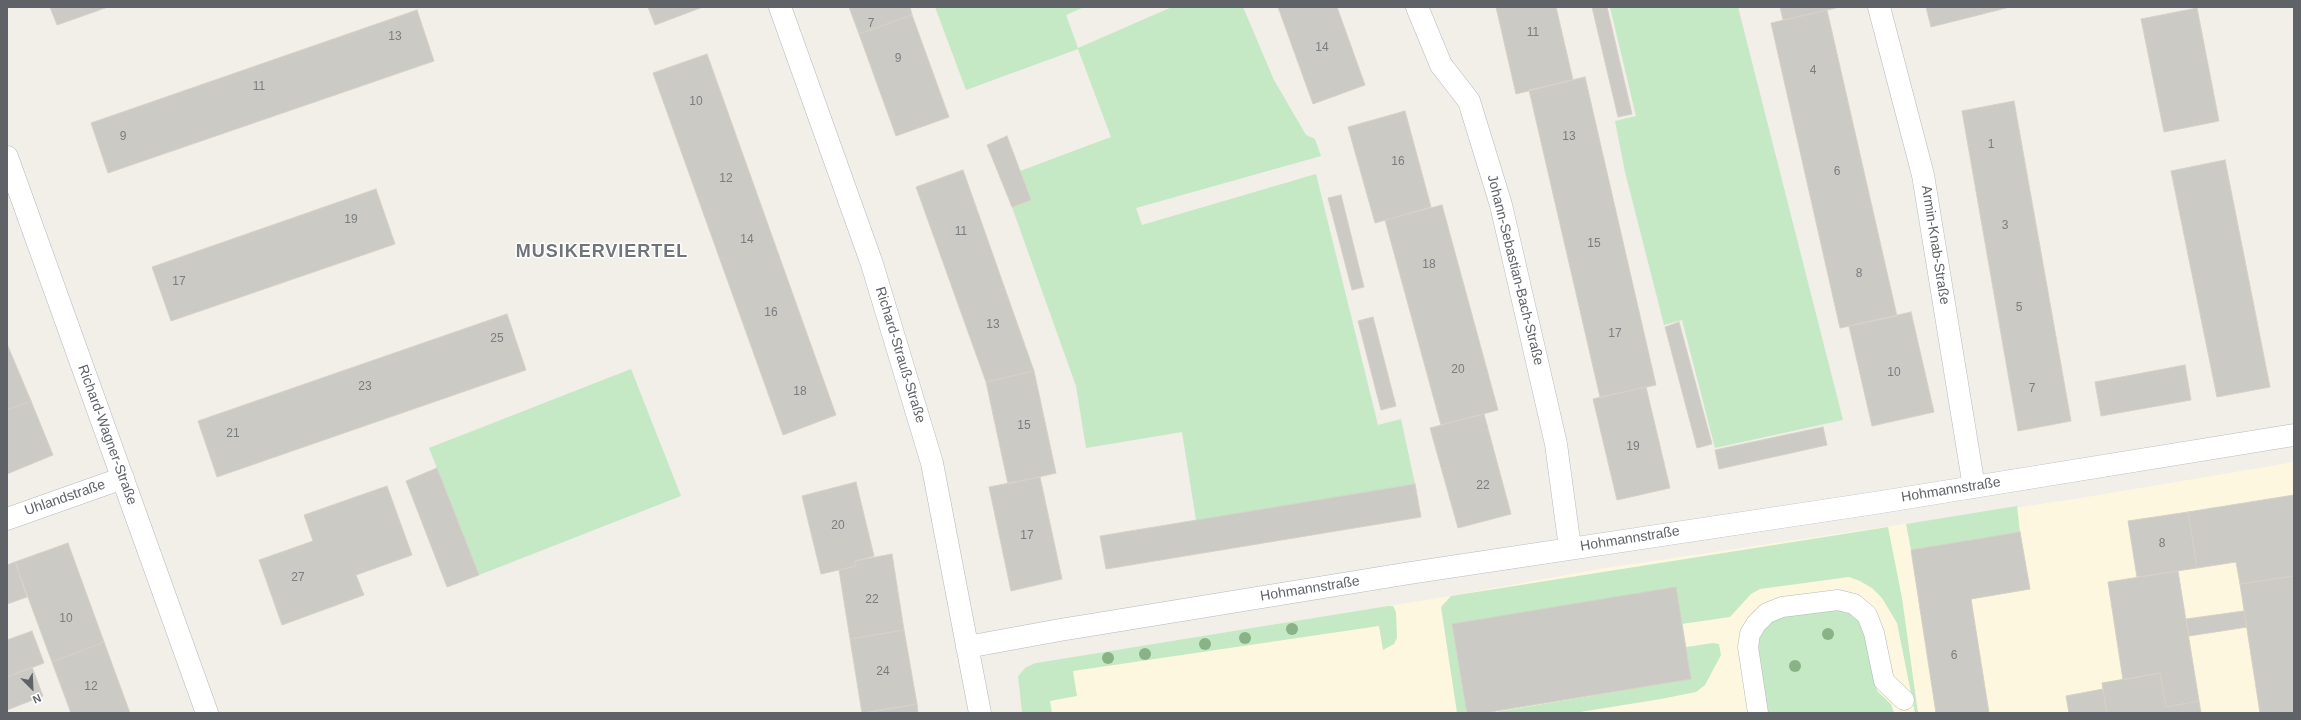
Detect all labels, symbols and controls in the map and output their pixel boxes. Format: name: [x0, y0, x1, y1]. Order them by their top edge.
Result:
house number: 7: [868, 17, 874, 31]
house number: 11: [1527, 26, 1539, 40]
house number: 13: [388, 30, 402, 44]
house number: 14: [1315, 41, 1329, 55]
house number: 9: [895, 52, 901, 66]
house number: 4: [1810, 64, 1816, 78]
house number: 11: [253, 80, 265, 94]
house number: 10: [689, 95, 703, 109]
house number: 9: [120, 130, 126, 144]
house number: 13: [1562, 130, 1576, 144]
house number: 1: [1988, 138, 1994, 152]
house number: 16: [1391, 155, 1405, 169]
house number: 6: [1834, 165, 1840, 179]
house number: 12: [719, 172, 733, 186]
street label: Johann-Sebastian-Bach-Straße: [1483, 173, 1547, 367]
street label: Armin-Knab-Straße: [1917, 184, 1953, 306]
house number: 19: [344, 213, 358, 227]
house number: 3: [2002, 219, 2008, 233]
house number: 11: [955, 225, 967, 239]
house number: 14: [740, 233, 754, 247]
house number: 15: [1587, 237, 1601, 251]
district label: MUSIKERVIERTEL: [516, 241, 688, 263]
house number: 18: [1422, 258, 1436, 272]
house number: 8: [1856, 267, 1862, 281]
house number: 17: [172, 275, 186, 289]
street label: Richard-Strauß-Straße: [871, 285, 929, 425]
house number: 5: [2016, 301, 2022, 315]
house number: 16: [764, 306, 778, 320]
house number: 13: [986, 318, 1000, 332]
house number: 17: [1608, 327, 1622, 341]
house number: 25: [490, 332, 504, 346]
street label: Richard-Wagner-Straße: [74, 363, 140, 507]
house number: 20: [1451, 363, 1465, 377]
house number: 10: [1887, 366, 1901, 380]
house number: 23: [358, 380, 372, 394]
house number: 7: [2029, 382, 2035, 396]
house number: 18: [793, 385, 807, 399]
house number: 15: [1017, 419, 1031, 433]
house number: 21: [226, 427, 240, 441]
house number: 19: [1626, 440, 1640, 454]
street label: Hohmannstraße: [1900, 474, 2002, 506]
street label: Uhlandstraße: [23, 476, 107, 520]
house number: 22: [1476, 479, 1490, 493]
house number: 20: [831, 519, 845, 533]
street label: Hohmannstraße: [1579, 523, 1681, 555]
house number: 17: [1020, 529, 1034, 543]
house number: 8: [2159, 537, 2165, 551]
house number: 27: [291, 571, 305, 585]
street label: Hohmannstraße: [1259, 573, 1361, 605]
house number: 22: [865, 593, 879, 607]
house number: 10: [59, 612, 73, 626]
house number: 6: [1951, 649, 1957, 663]
house number: 24: [876, 665, 890, 679]
north arrow: [12, 668, 52, 708]
house number: 12: [84, 680, 98, 694]
text: N: [31, 692, 43, 706]

